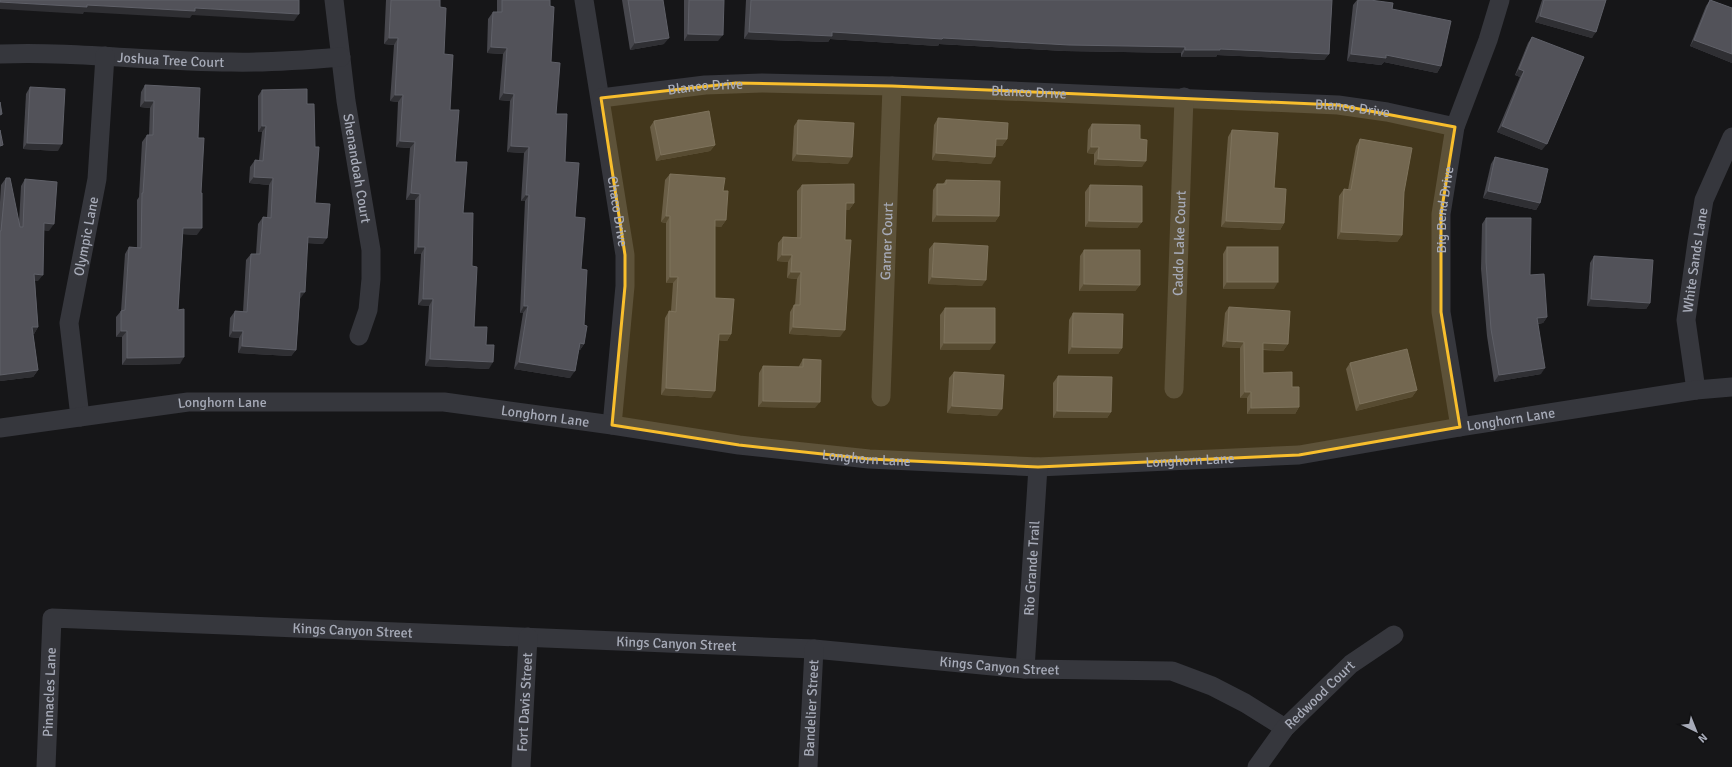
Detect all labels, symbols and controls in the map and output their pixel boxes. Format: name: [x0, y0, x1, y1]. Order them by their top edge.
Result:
street label: Joshua Tree Court: [117, 49, 225, 70]
street label: Blanco Drive: [667, 75, 743, 98]
street label: Blanco Drive: [991, 82, 1067, 102]
street label: Blanco Drive: [1315, 96, 1391, 121]
street label: Shenandoah Court: [340, 112, 375, 225]
street label: Big Bend Drive: [1432, 165, 1457, 253]
street label: Chaco Drive: [604, 175, 632, 248]
street label: Caddo Lake Court: [1169, 190, 1189, 296]
street label: Olympic Lane: [70, 195, 102, 278]
street label: Garner Court: [877, 202, 896, 280]
street label: White Sands Lane: [1679, 206, 1711, 314]
street label: Longhorn Lane: [177, 394, 267, 412]
street label: Longhorn Lane: [500, 401, 591, 430]
street label: Longhorn Lane: [1466, 404, 1556, 434]
street label: Longhorn Lane: [821, 445, 911, 469]
street label: Longhorn Lane: [1145, 449, 1235, 471]
street label: Rio Grande Trail: [1020, 520, 1043, 616]
street label: Kings Canyon Street: [292, 619, 413, 641]
street label: Kings Canyon Street: [616, 632, 737, 654]
street label: Pinnacles Lane: [39, 647, 59, 737]
street label: Fort Davis Street: [513, 652, 536, 752]
street label: Kings Canyon Street: [939, 652, 1060, 678]
street label: Redwood Court: [1281, 657, 1358, 732]
street label: Bandelier Street: [800, 659, 822, 757]
north arrow: [1676, 711, 1716, 751]
text: N: [1695, 731, 1710, 745]

